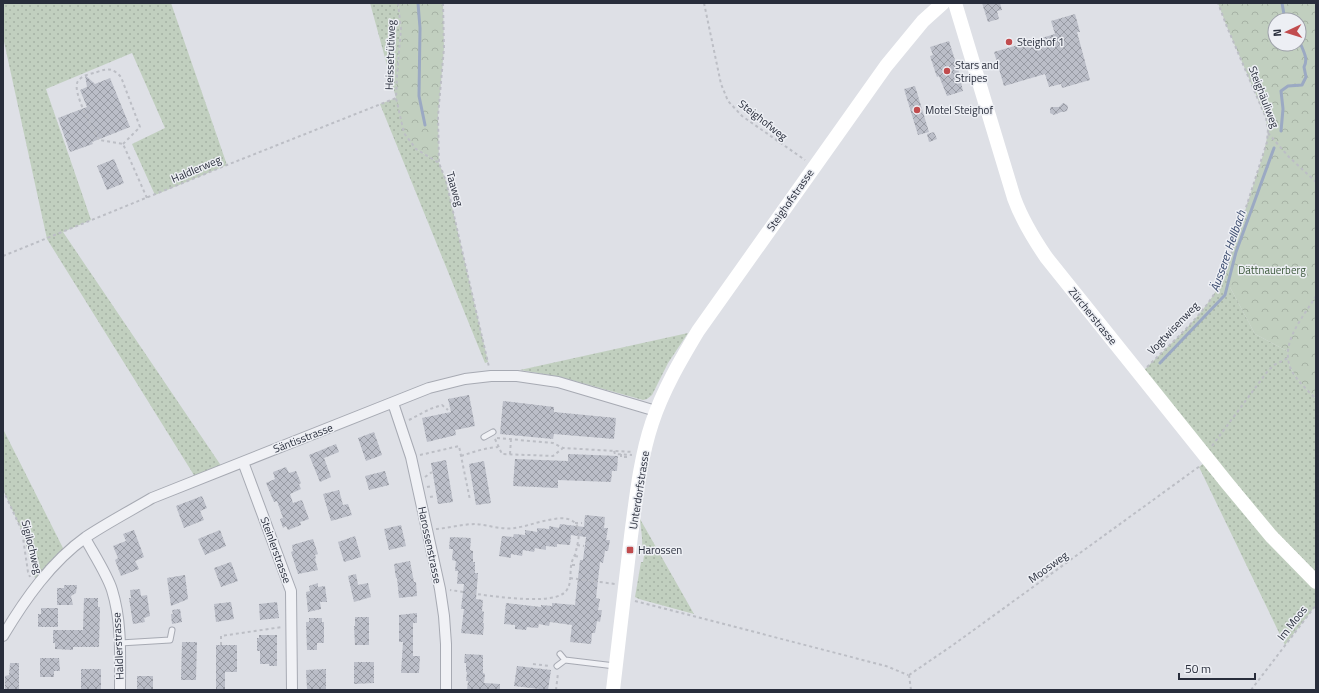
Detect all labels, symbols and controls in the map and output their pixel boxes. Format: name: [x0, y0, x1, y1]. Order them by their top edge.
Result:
north arrow: [1267, 12, 1307, 52]
street label: Heissetrütiweg: [381, 19, 399, 90]
text: N: [1269, 28, 1285, 37]
place label: Steighof 1: [1017, 34, 1064, 50]
marker: Steighof 1: [1004, 37, 1014, 47]
place label: Stars and Stripes: [955, 57, 999, 86]
street label: Steighäuliweg: [1245, 64, 1283, 131]
marker: Stars and Stripes: [942, 66, 952, 76]
street label: Steighofweg: [735, 96, 791, 144]
place label: Motel Steighof: [925, 102, 993, 118]
marker: Motel Steighof: [912, 105, 922, 115]
street label: Haldlerweg: [169, 151, 224, 187]
street label: Steighofstrasse: [763, 165, 818, 234]
street label: Taaweg: [442, 170, 468, 209]
water label: Äusserer Hellbach: [1205, 207, 1251, 294]
park label: Dättnauerberg: [1238, 262, 1306, 278]
street label: Zürcherstrasse: [1065, 284, 1121, 348]
street label: Vogtwisenweg: [1144, 298, 1203, 358]
street label: Säntisstrasse: [271, 419, 336, 457]
street label: Unterdorfstrasse: [625, 449, 653, 530]
street label: Harossenstrasse: [414, 505, 446, 585]
street label: Steinlerstrasse: [257, 515, 296, 586]
street label: Sigilochweg: [18, 518, 46, 576]
place label: Harossen: [638, 542, 682, 558]
marker: Harossen: [625, 545, 635, 555]
street label: Moosweg: [1025, 547, 1071, 587]
street label: Im Moos: [1273, 602, 1311, 644]
street label: Haldlerstrasse: [108, 612, 128, 680]
scale bar: [1179, 655, 1255, 681]
text: 50 m: [1185, 659, 1211, 678]

